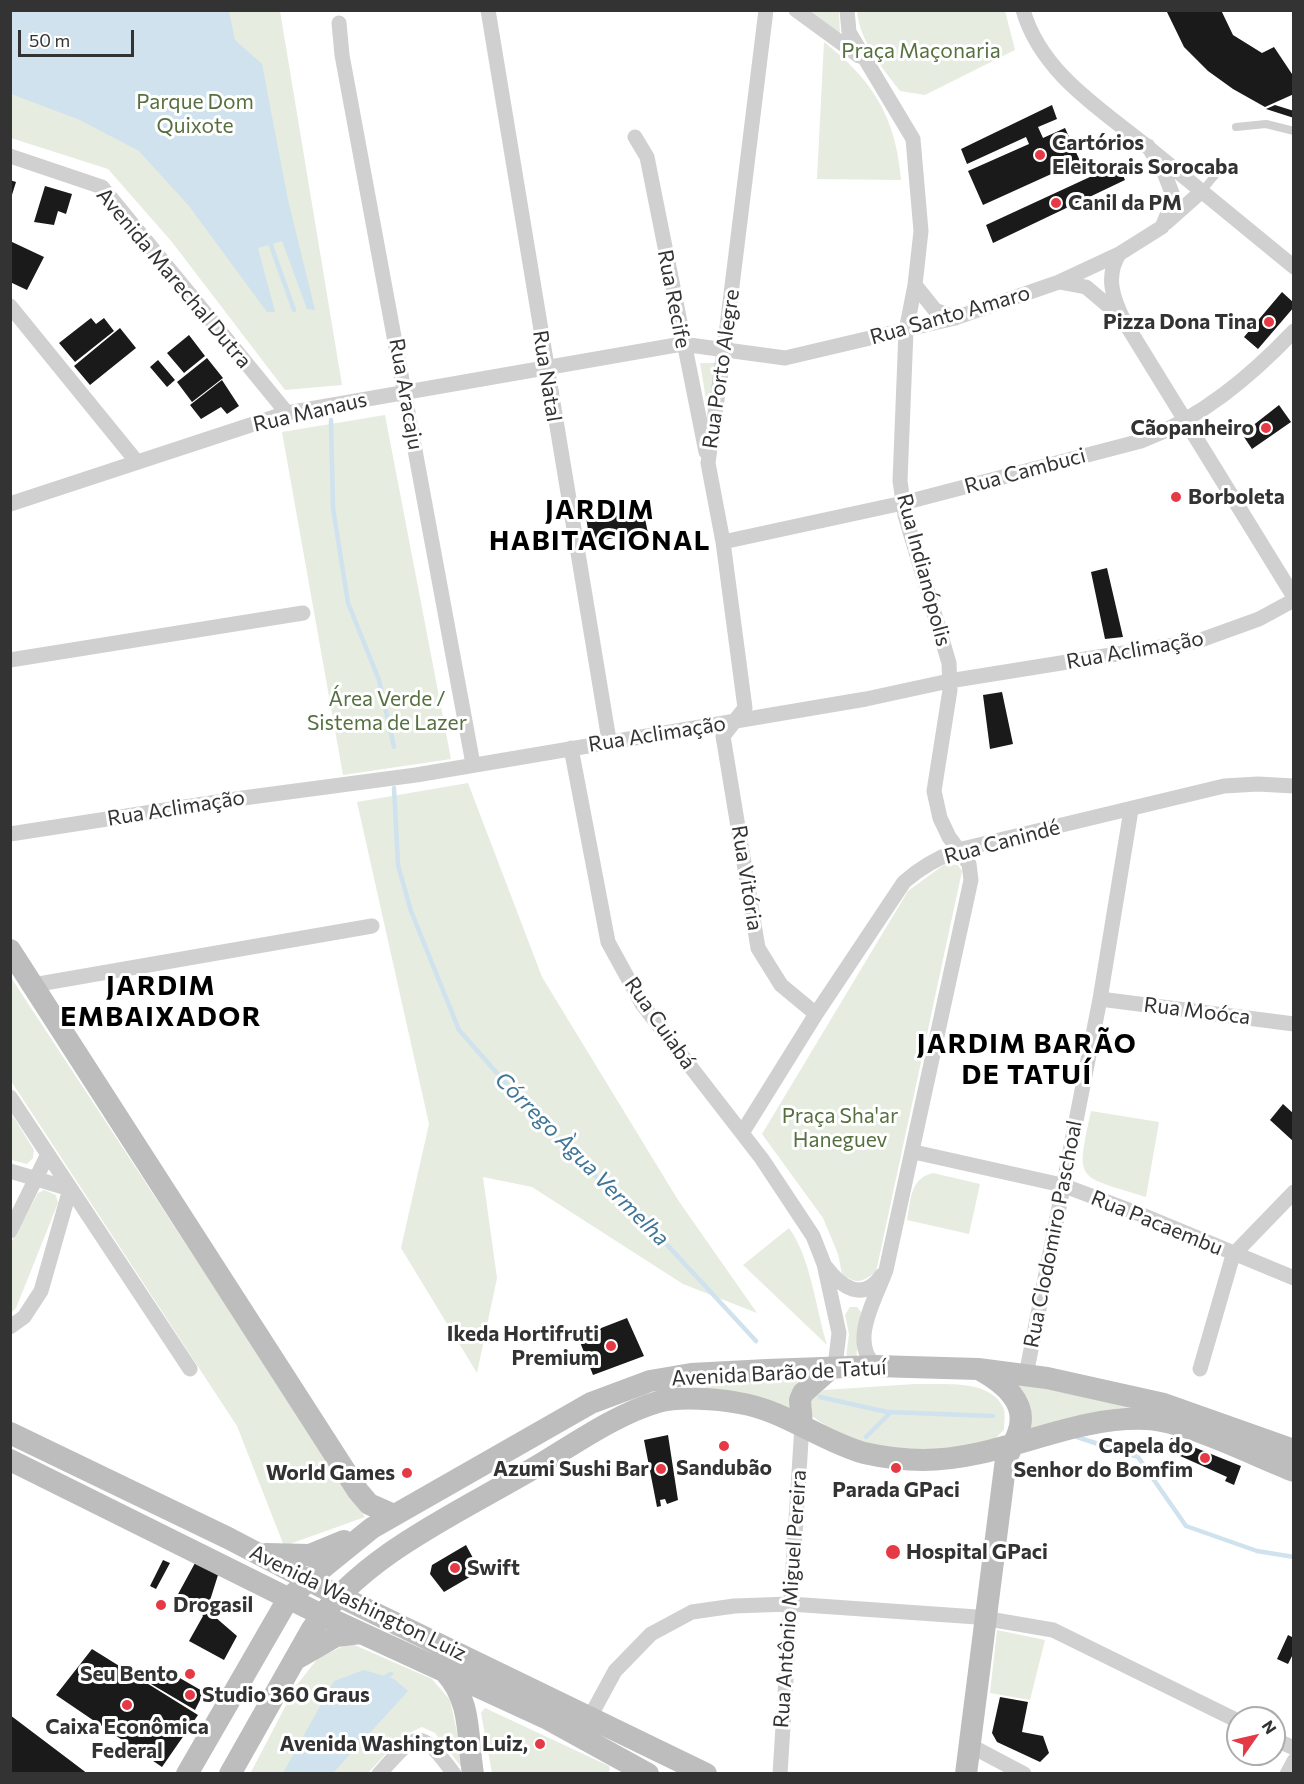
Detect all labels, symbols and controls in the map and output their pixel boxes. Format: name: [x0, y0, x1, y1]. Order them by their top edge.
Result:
scale bar: [21, 18, 136, 56]
text: 50 m: [29, 29, 70, 51]
park label: Praça Maçonaria: [841, 38, 1001, 64]
park label: Parque Dom Quixote: [136, 89, 254, 139]
place label: Cartórios Eleitorais Sorocaba: [1052, 130, 1238, 180]
marker: Cartórios Eleitorais Sorocaba: [1033, 148, 1047, 162]
street label: Avenida Marechal Dutra: [91, 183, 257, 373]
place label: Canil da PM: [1068, 190, 1182, 216]
marker: Canil da PM: [1049, 196, 1063, 210]
street label: Rua Recife: [652, 248, 696, 350]
street label: Rua Santo Amaro: [867, 280, 1033, 350]
street label: Rua Porto Alegre: [697, 288, 745, 450]
place label: Pizza Dona Tina: [1103, 309, 1257, 335]
marker: Pizza Dona Tina: [1262, 315, 1276, 329]
street label: Rua Natal: [527, 328, 567, 424]
street label: Rua Aracaju: [384, 336, 428, 452]
street label: Rua Manaus: [251, 387, 369, 437]
place label: Cãopanheiro: [1131, 415, 1254, 441]
marker: Cãopanheiro: [1259, 421, 1273, 435]
street label: Rua Cambuci: [962, 443, 1088, 499]
place label: Borboleta: [1188, 484, 1285, 510]
marker: Borboleta: [1169, 490, 1183, 504]
street label: Rua Indianópolis: [892, 491, 956, 649]
district label: JARDIM HABITACIONAL: [489, 494, 711, 557]
street label: Rua Aclimação: [1064, 626, 1206, 674]
park label: Área Verde / Sistema de Lazer: [307, 686, 467, 736]
street label: Rua Aclimação: [586, 711, 728, 757]
street label: Rua Aclimação: [105, 785, 247, 831]
street label: Rua Canindé: [941, 814, 1063, 870]
street label: Rua Vitória: [726, 824, 768, 932]
district label: JARDIM EMBAIXADOR: [60, 970, 262, 1033]
street label: Rua Cuiabá: [619, 972, 701, 1074]
street label: Rua Moóca: [1142, 992, 1252, 1030]
district label: JARDIM BARÃO DE TATUÍ: [917, 1028, 1137, 1091]
water label: Córrego Àgua Vermelha: [489, 1066, 675, 1252]
park label: Praça Sha'ar Haneguev: [782, 1103, 898, 1153]
street label: Rua Clodomiro Paschoal: [1019, 1118, 1087, 1350]
street label: Rua Pacaembu: [1087, 1185, 1227, 1261]
place label: Ikeda Hortifruti Premium: [447, 1321, 599, 1371]
marker: Ikeda Hortifruti Premium: [604, 1339, 618, 1353]
street label: Avenida Barão de Tatuí: [671, 1355, 887, 1391]
place label: Capela do Senhor do Bomfim: [1013, 1433, 1193, 1483]
marker: Sandubão: [717, 1439, 731, 1453]
marker: Capela do Senhor do Bomfim: [1198, 1451, 1212, 1465]
place label: Sandubão: [676, 1455, 772, 1481]
place label: Azumi Sushi Bar: [493, 1456, 649, 1482]
place label: World Games: [266, 1460, 395, 1486]
marker: Parada GPaci: [889, 1461, 903, 1475]
marker: Azumi Sushi Bar: [654, 1462, 668, 1476]
marker: World Games: [400, 1466, 414, 1480]
street label: Rua Antônio Miguel Pereira: [768, 1469, 812, 1729]
place label: Parada GPaci: [832, 1477, 960, 1503]
street label: Avenida Washington Luiz: [245, 1539, 471, 1667]
place label: Hospital GPaci: [906, 1539, 1048, 1565]
marker: Hospital GPaci: [884, 1543, 902, 1561]
place label: Swift: [467, 1555, 520, 1581]
marker: Swift: [448, 1561, 462, 1575]
place label: Drogasil: [173, 1592, 253, 1618]
marker: Drogasil: [154, 1598, 168, 1612]
place label: Seu Bento: [80, 1661, 178, 1687]
marker: Seu Bento: [183, 1667, 197, 1681]
place label: Studio 360 Graus: [202, 1682, 370, 1708]
marker: Studio 360 Graus: [183, 1688, 197, 1702]
marker: Caixa Econômica Federal: [120, 1698, 134, 1712]
north arrow: [1226, 1706, 1286, 1766]
place label: Caixa Econômica Federal: [45, 1714, 209, 1764]
text: N: [1258, 1716, 1281, 1737]
place label: Avenida Washington Luiz,: [280, 1731, 528, 1757]
marker: Avenida Washington Luiz,: [533, 1737, 547, 1751]

